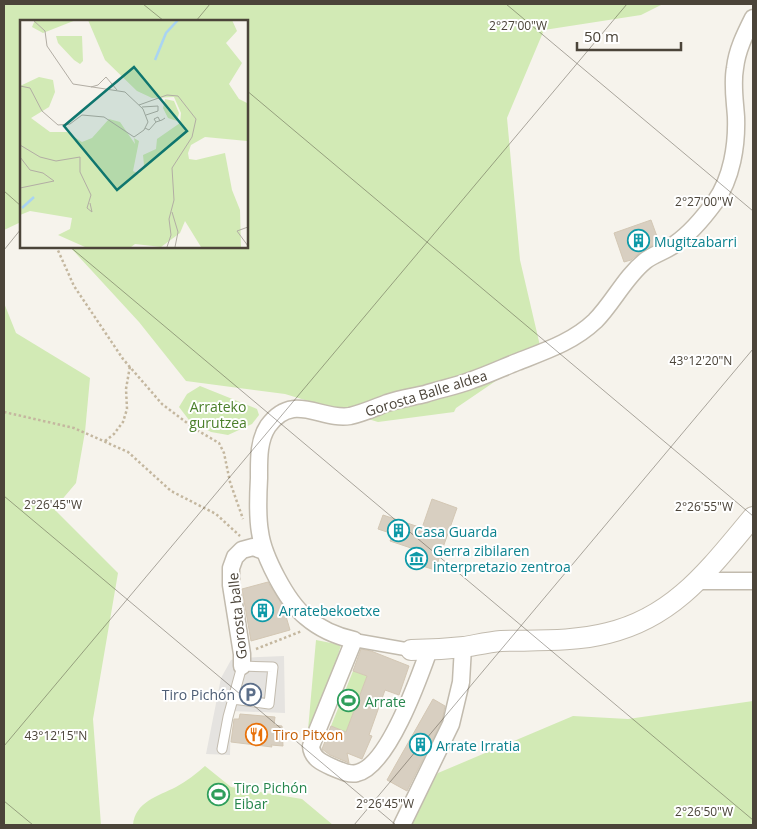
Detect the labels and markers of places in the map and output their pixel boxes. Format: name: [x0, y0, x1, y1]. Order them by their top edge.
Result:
building icon: Mugitzabarri: [626, 229, 650, 253]
place label: Mugitzabarri: [654, 232, 737, 251]
building icon: Casa Guarda: [386, 519, 410, 543]
place label: Casa Guarda: [414, 522, 497, 541]
place label: Gerra zibilaren interpretazio zentroa: [433, 541, 571, 576]
museum icon: Gerra zibilaren interpretazio zentroa: [405, 546, 429, 570]
building icon: Arratebekoetxe: [251, 598, 275, 622]
place label: Arratebekoetxe: [279, 601, 380, 620]
parking icon: Tiro Pichón: [239, 682, 263, 706]
place label: Tiro Pichón: [162, 685, 235, 704]
sports icon: Arrate: [337, 689, 361, 713]
place label: Arrate: [365, 692, 406, 711]
restaurant icon: Tiro Pitxon: [245, 722, 269, 746]
place label: Tiro Pitxon: [273, 725, 343, 744]
building icon: Arrate Irratia: [408, 733, 432, 757]
place label: Arrate Irratia: [436, 736, 520, 755]
place label: Tiro Pichón Eibar: [234, 778, 307, 813]
sports icon: Tiro Pichón Eibar: [206, 783, 230, 807]

